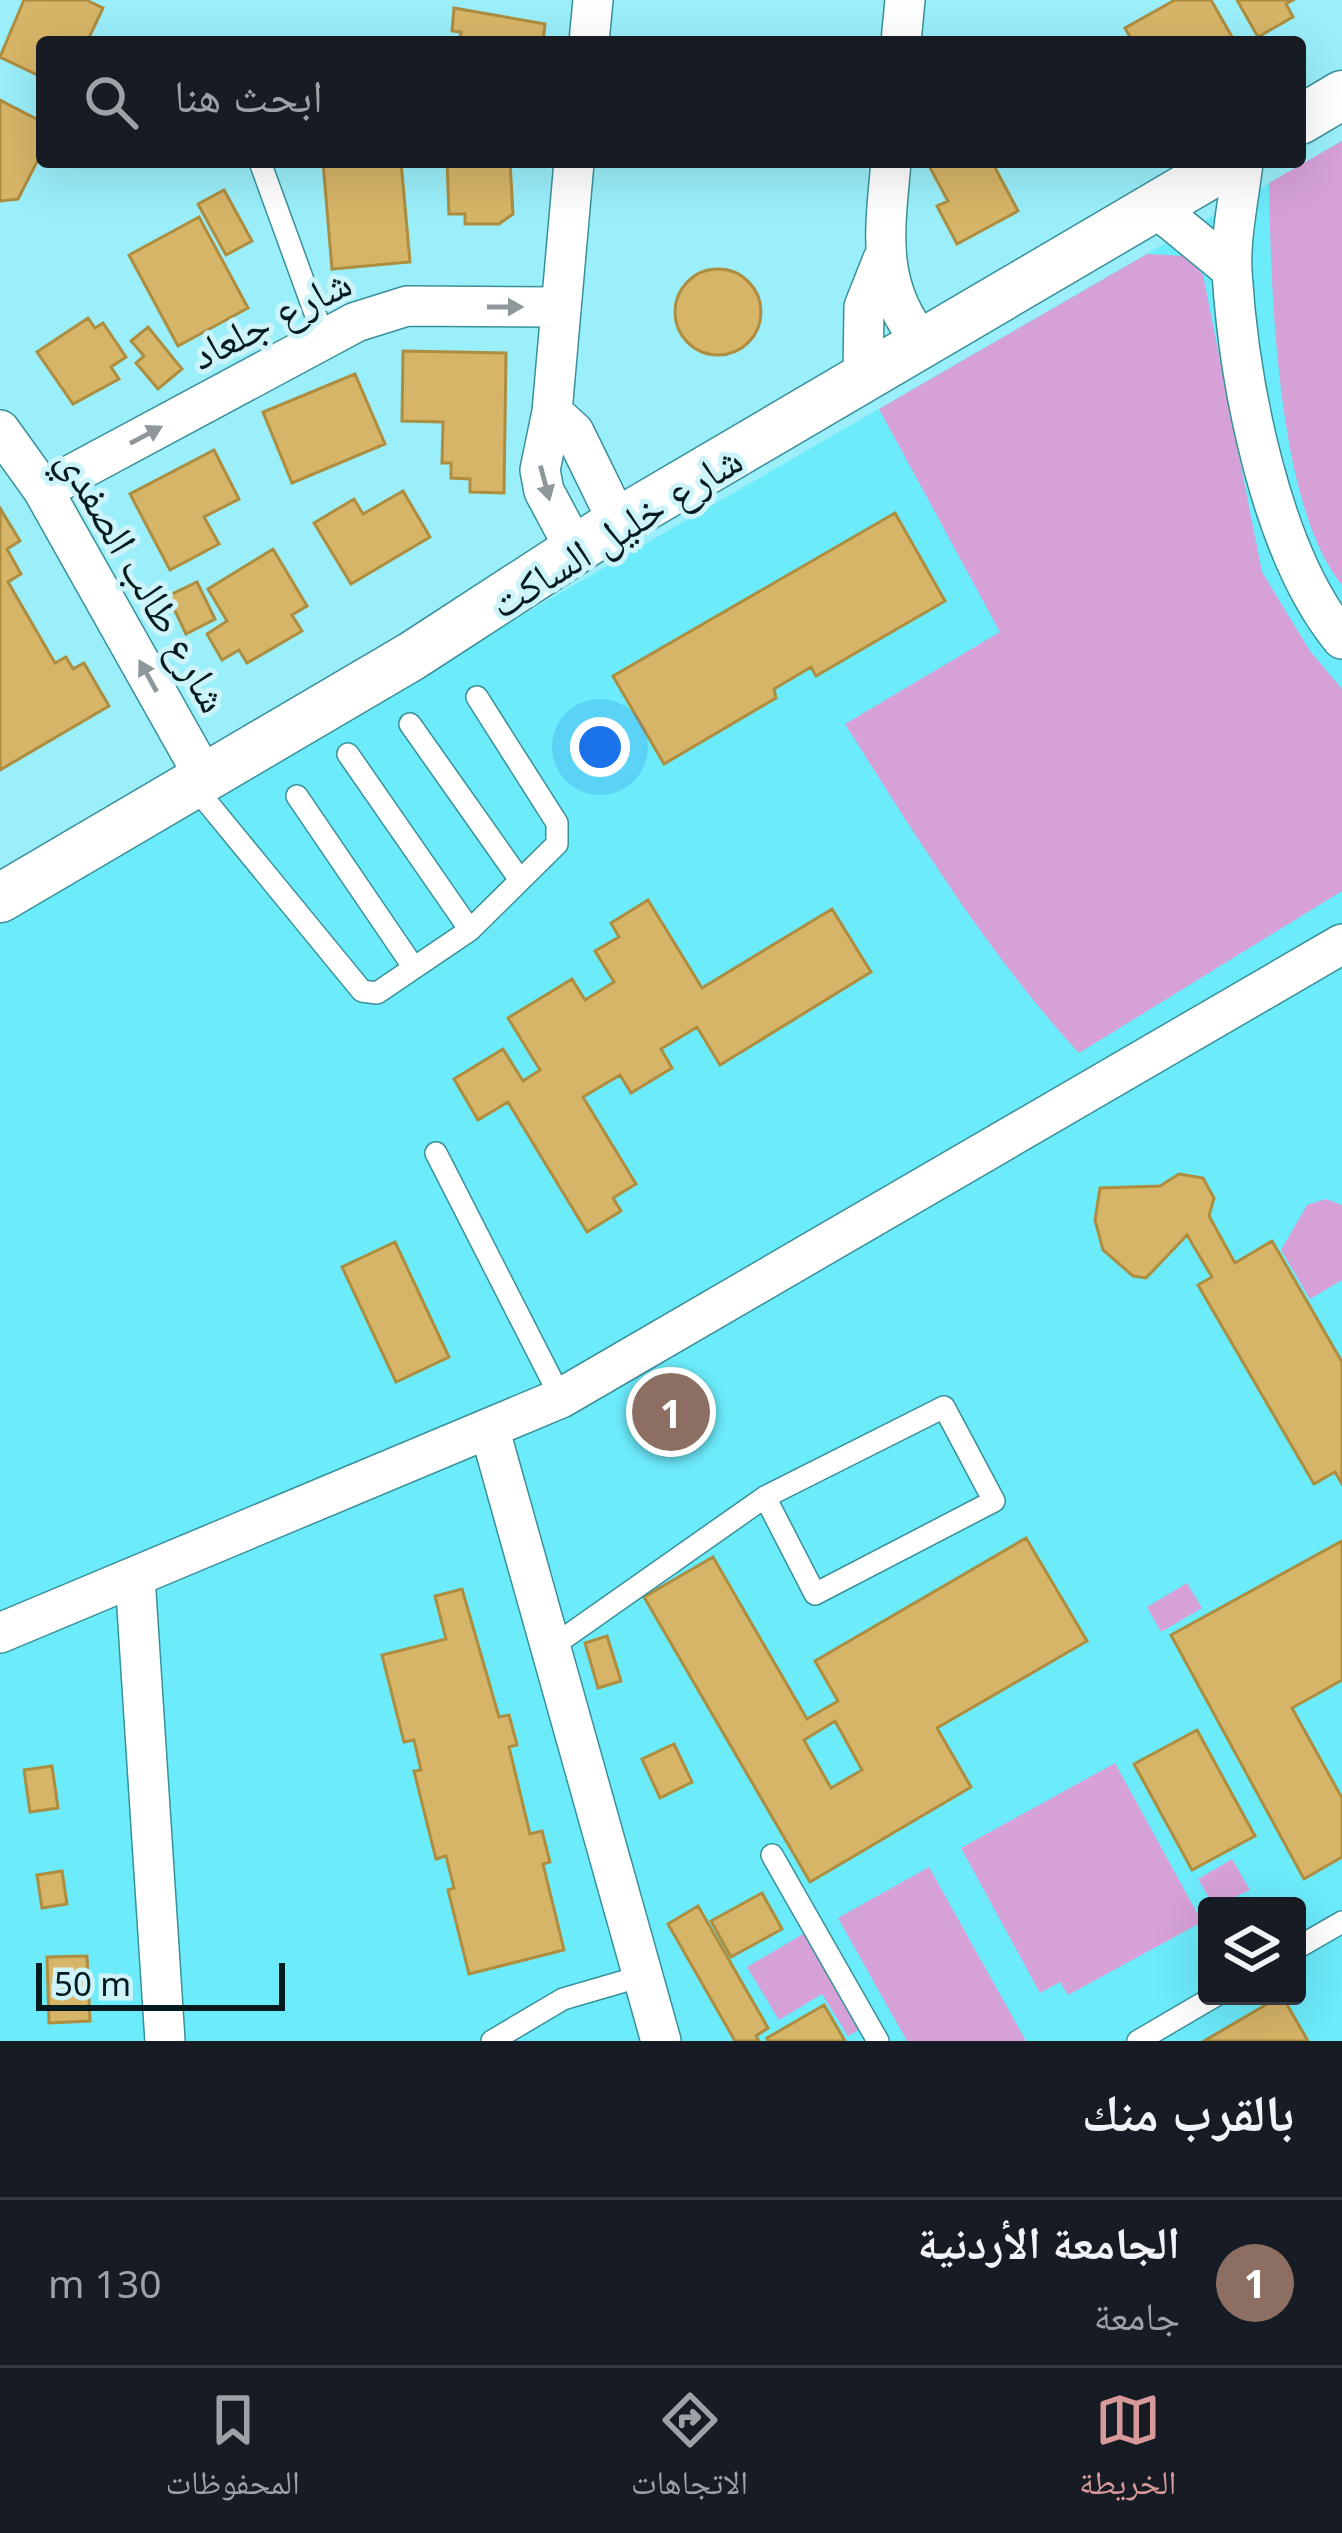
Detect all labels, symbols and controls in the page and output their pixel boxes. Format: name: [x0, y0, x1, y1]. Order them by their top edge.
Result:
search box: [36, 36, 1306, 168]
text: ابحث هنا: [174, 64, 323, 125]
icon: search: [78, 69, 144, 135]
street label: شارع جلعاد: [180, 252, 360, 382]
one-way arrow: [487, 297, 525, 317]
one-way arrow: [128, 425, 163, 446]
street label: شارع خليل الساكت: [478, 430, 752, 630]
street label: شارع طالب الصفدي: [40, 436, 244, 725]
one-way arrow: [537, 465, 556, 502]
one-way arrow: [138, 659, 159, 692]
your location: [570, 717, 630, 777]
pin: 1: [632, 1367, 710, 1457]
map controls: [1198, 1897, 1306, 2005]
button: layers: [1198, 1897, 1306, 2005]
scale bar: [36, 1957, 285, 2010]
text: 50 m: [54, 1961, 131, 2006]
text: بالقرب منك: [1082, 2076, 1294, 2146]
text: الجامعة الأردنية: [917, 2211, 1180, 2272]
text: 130 m: [48, 2256, 162, 2309]
text: 1: [1244, 2256, 1266, 2309]
text: جامعة: [1094, 2288, 1180, 2341]
tab: المحفوظات: [166, 2387, 300, 2515]
tab: الاتجاهات: [631, 2387, 748, 2515]
tab: الخريطة: [1079, 2387, 1176, 2515]

